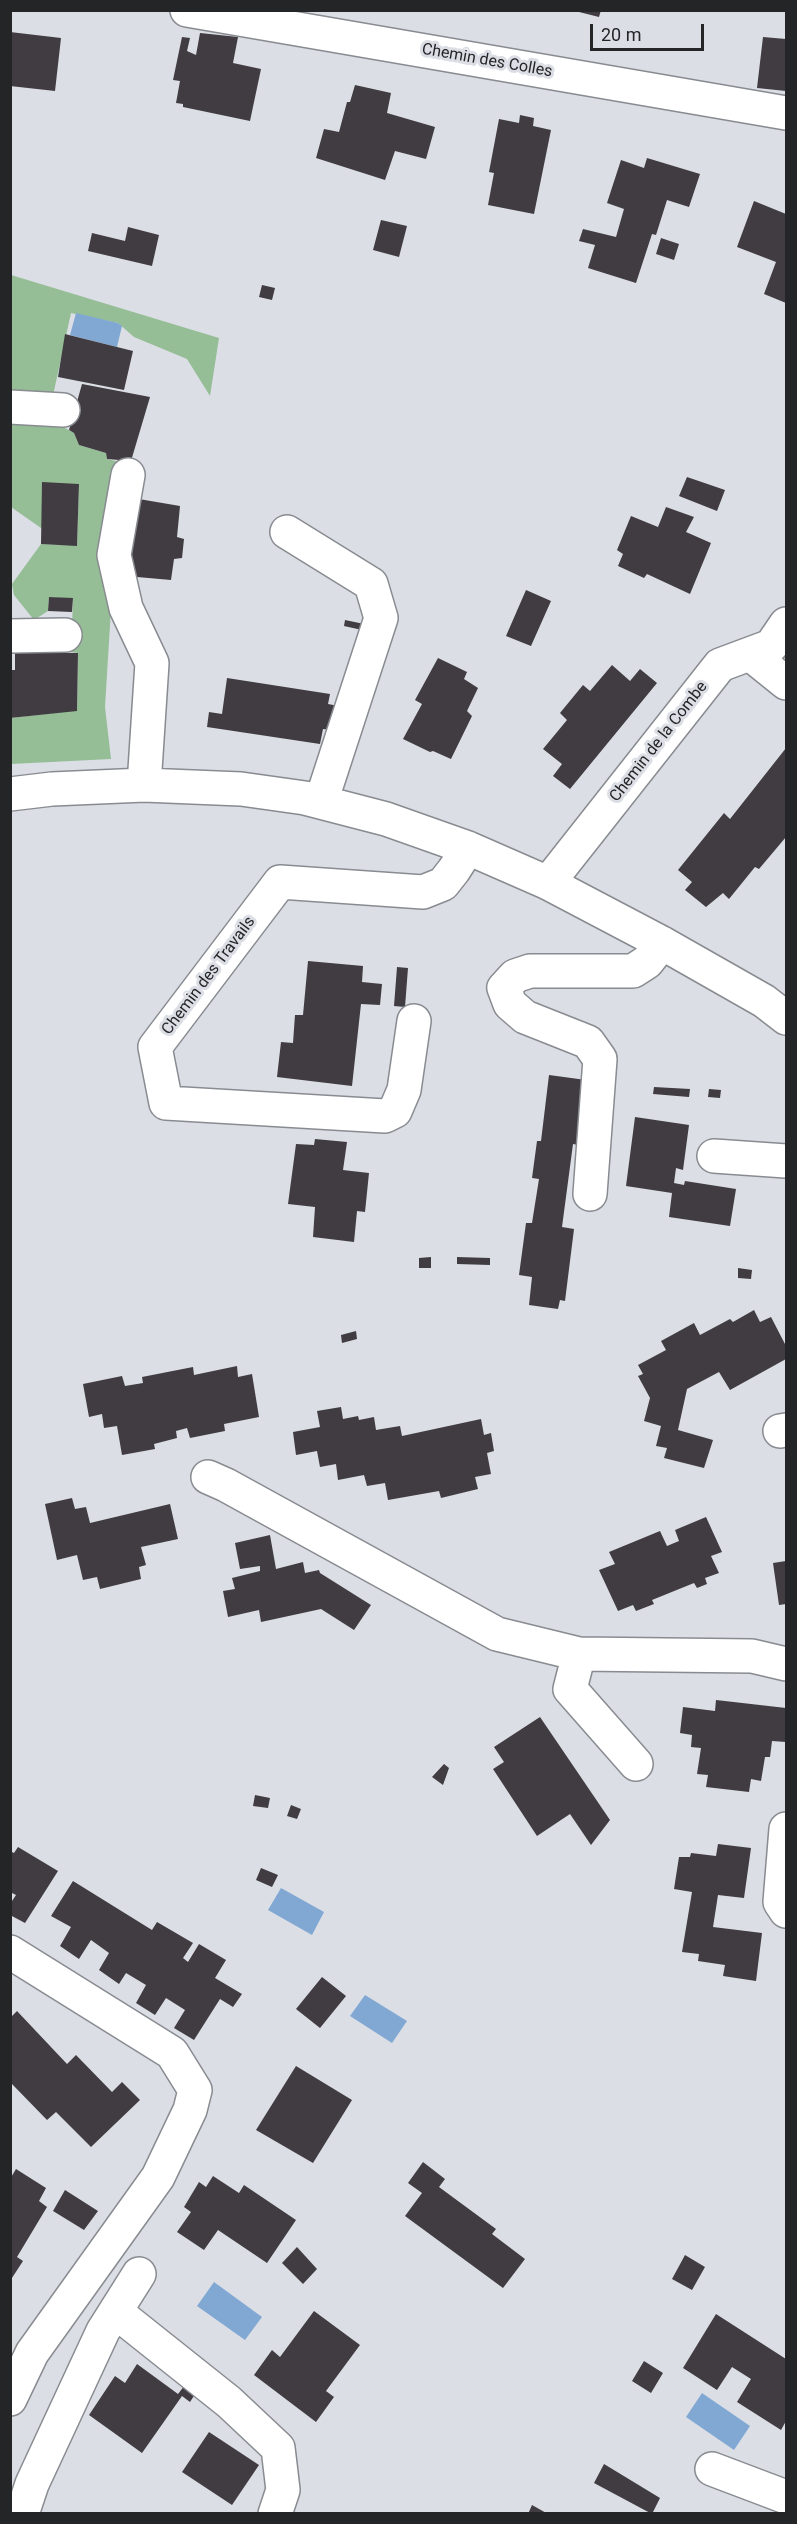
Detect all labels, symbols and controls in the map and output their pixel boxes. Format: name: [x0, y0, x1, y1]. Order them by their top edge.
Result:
scale bar: [593, 12, 707, 50]
text: 20 m: [601, 24, 641, 45]
street label: Chemin des Colles: [420, 40, 554, 82]
street label: Chemin de la Combe: [606, 678, 712, 806]
street label: Chemin des Travails: [158, 913, 260, 1039]

